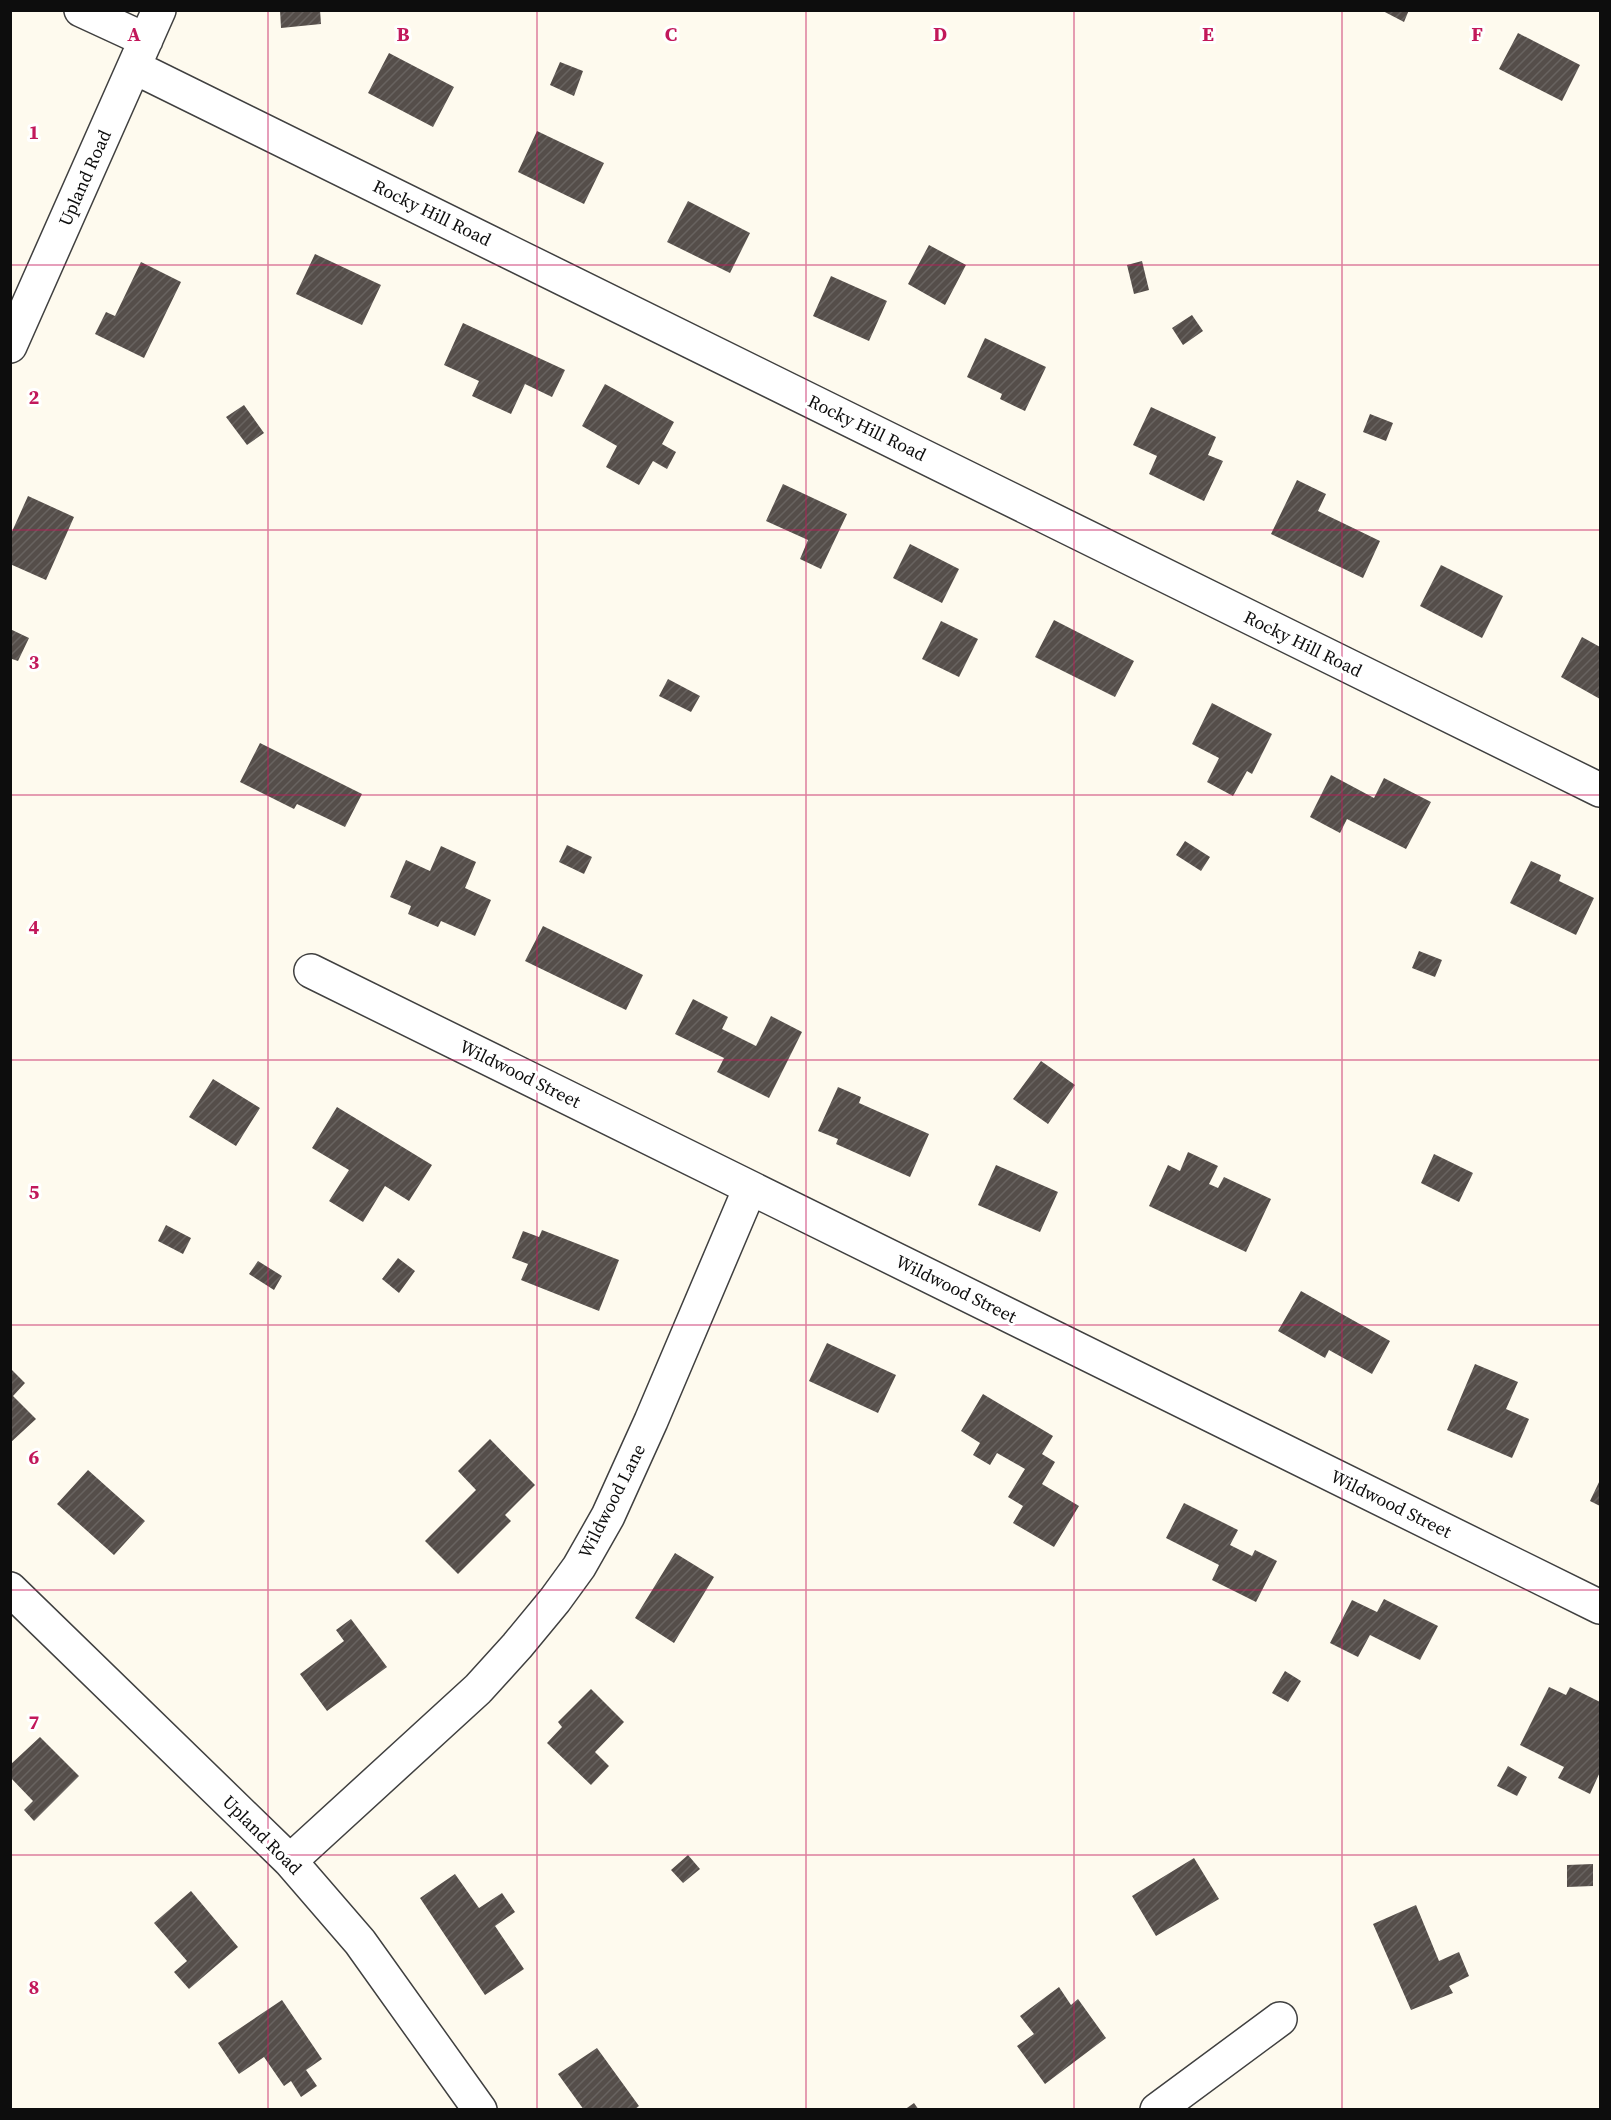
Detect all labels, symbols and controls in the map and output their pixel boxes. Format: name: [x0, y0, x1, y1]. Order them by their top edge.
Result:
text: A: [127, 20, 141, 48]
text: B: [396, 20, 410, 48]
text: C: [665, 20, 677, 48]
text: D: [933, 20, 947, 48]
text: E: [1202, 20, 1214, 48]
text: F: [1471, 20, 1483, 48]
text: 1: [29, 118, 39, 146]
street label: Upland Road: [52, 126, 117, 230]
street label: Rocky Hill Road: [369, 173, 495, 252]
text: 2: [29, 383, 40, 411]
street label: Rocky Hill Road: [804, 388, 930, 467]
street label: Rocky Hill Road: [1240, 604, 1366, 683]
text: 3: [29, 648, 40, 676]
text: 4: [29, 913, 40, 941]
street label: Wildwood Street: [456, 1033, 585, 1114]
text: 5: [29, 1178, 40, 1206]
street label: Wildwood Street: [892, 1248, 1021, 1329]
street label: Wildwood Lane: [572, 1439, 651, 1562]
text: 6: [29, 1443, 40, 1471]
street label: Wildwood Street: [1327, 1463, 1456, 1544]
text: 7: [29, 1708, 40, 1736]
street label: Upland Road: [217, 1789, 308, 1880]
text: 8: [29, 1973, 39, 2001]

